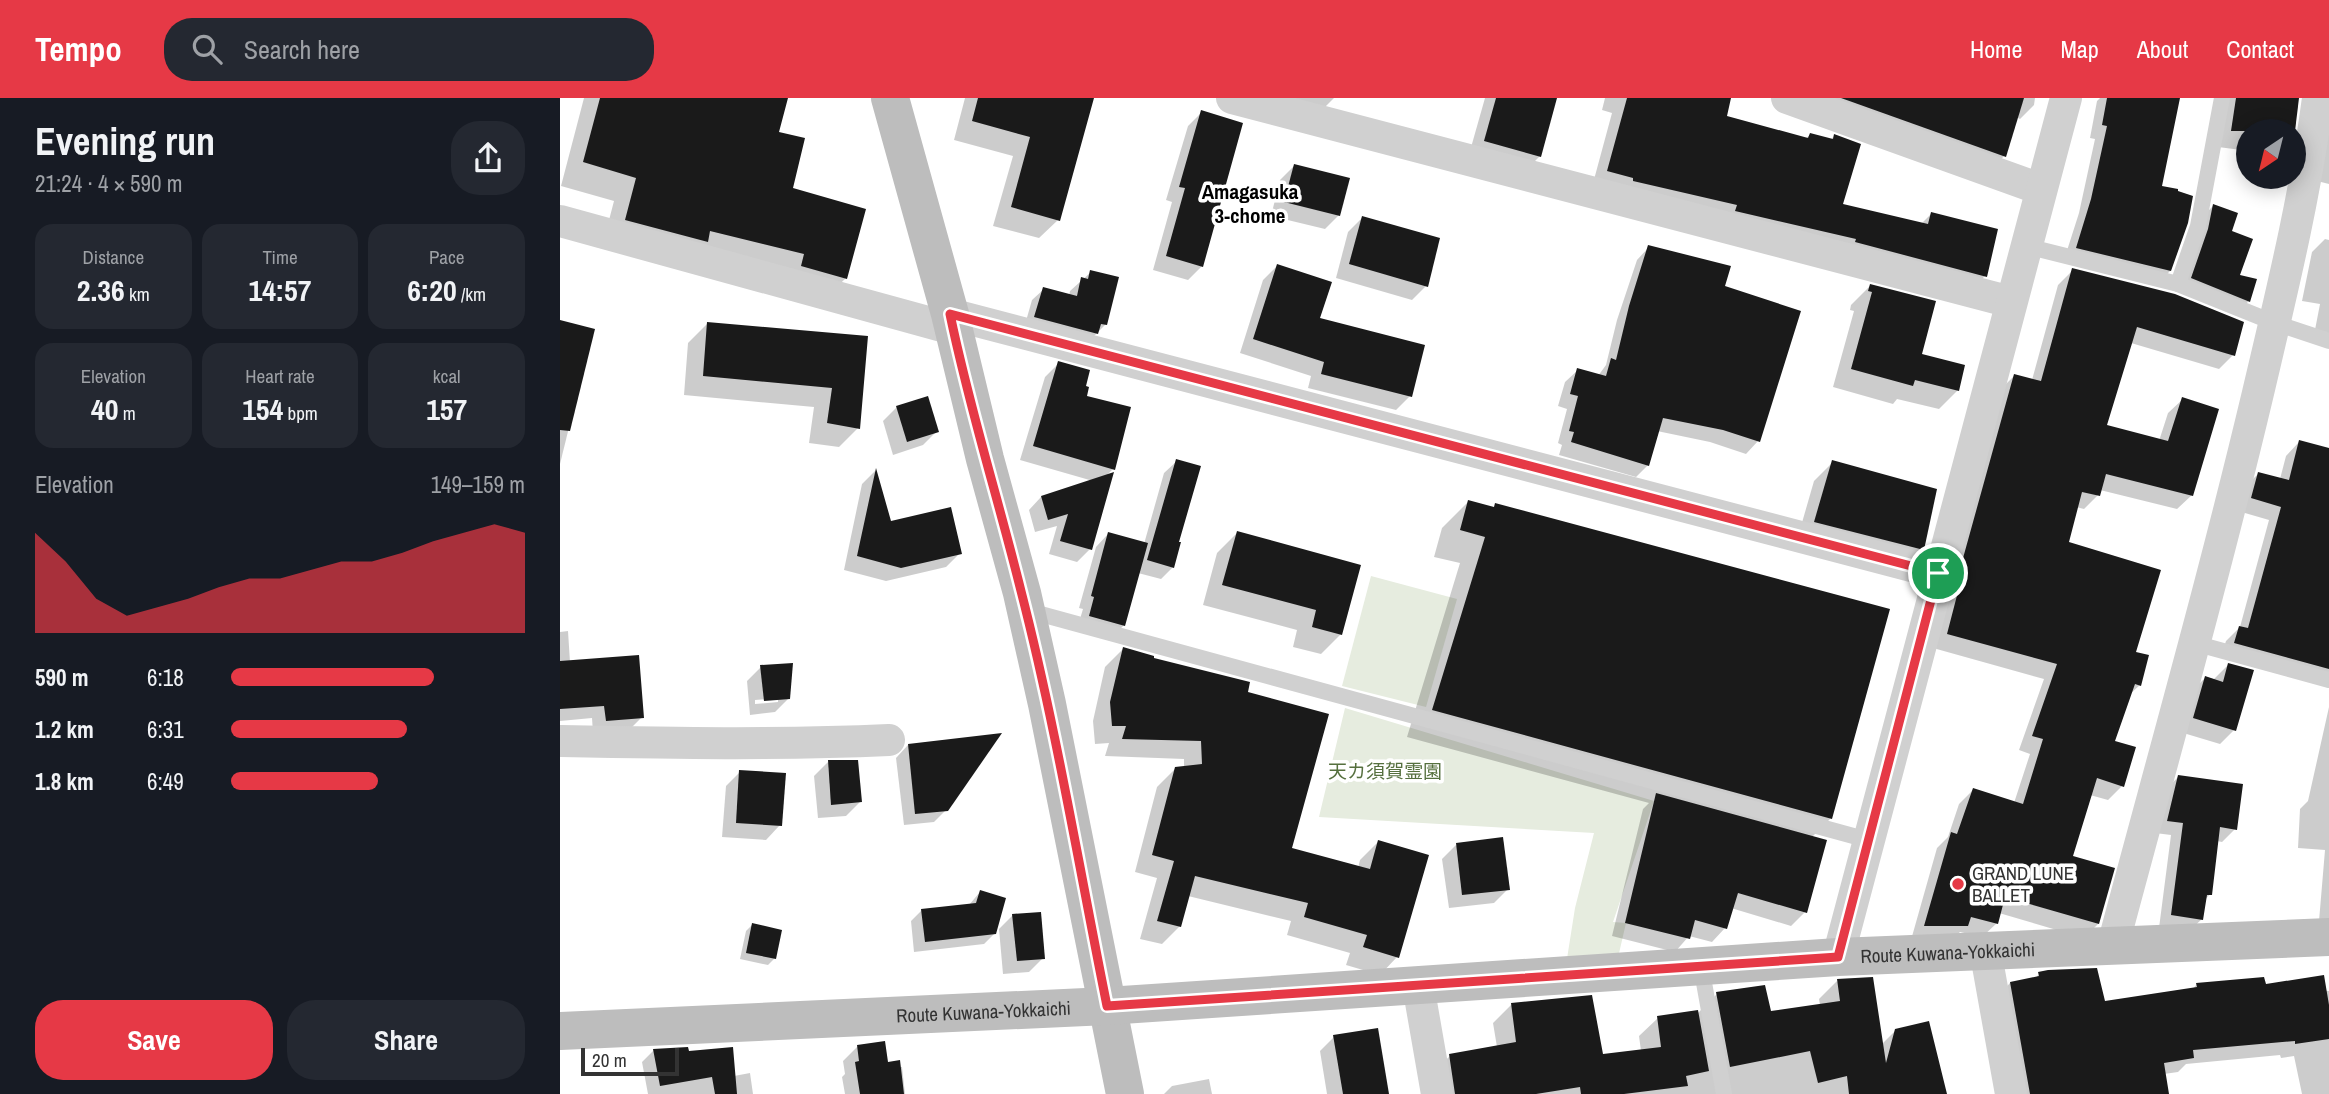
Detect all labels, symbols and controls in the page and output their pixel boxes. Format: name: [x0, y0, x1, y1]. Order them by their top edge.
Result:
search box: [164, 18, 654, 81]
text: Tempo: [35, 27, 122, 71]
icon: search: [188, 30, 226, 68]
text: Search here: [244, 32, 360, 67]
text: Home: [1970, 33, 2022, 65]
text: Map: [2060, 33, 2099, 65]
text: About: [2137, 33, 2188, 65]
text: Contact: [2226, 33, 2294, 65]
text: Evening run: [35, 116, 215, 167]
north arrow: [2236, 119, 2306, 189]
map controls: [2236, 119, 2306, 189]
button: share: [451, 121, 525, 195]
text: 21:24 · 4 × 590 m: [35, 168, 182, 199]
district label: Amagasuka 3-chome: [1202, 177, 1299, 230]
text: Distance: [83, 244, 144, 270]
text: Time: [262, 244, 298, 270]
text: Pace: [429, 244, 464, 270]
text: 2.36: [77, 270, 125, 310]
text: 14:57: [249, 270, 311, 310]
text: 6:20: [407, 270, 457, 310]
text: km: [125, 281, 150, 307]
text: /km: [457, 281, 486, 307]
text: Elevation: [81, 363, 146, 389]
text: Heart rate: [245, 363, 315, 389]
text: kcal: [433, 363, 461, 389]
text: 40: [91, 389, 118, 429]
text: 154: [242, 389, 283, 429]
text: 157: [426, 389, 467, 429]
text: m: [118, 400, 136, 426]
text: bpm: [283, 400, 318, 426]
text: Elevation: [35, 469, 114, 500]
text: 149–159 m: [431, 469, 525, 500]
pin: [1908, 543, 1968, 603]
icon: arrive: [1919, 554, 1957, 592]
text: 590 m: [35, 662, 88, 693]
text: 6:18: [147, 662, 184, 693]
text: 1.2 km: [35, 714, 94, 745]
text: 6:31: [147, 714, 184, 745]
park label: 天カ須賀霊園: [1328, 758, 1442, 784]
text: 1.8 km: [35, 766, 94, 797]
text: 6:49: [147, 766, 184, 797]
place label: GRAND LUNE BALLET: [1972, 860, 2074, 908]
marker: GRAND LUNE BALLET: [1950, 876, 1966, 892]
street label: Route Kuwana-Yokkaichi: [1860, 936, 2036, 969]
street label: Route Kuwana-Yokkaichi: [896, 995, 1071, 1029]
button: Save: [35, 1000, 273, 1080]
button: Share: [287, 1000, 525, 1080]
scale bar: [581, 1045, 679, 1077]
text: 20 m: [592, 1047, 627, 1073]

